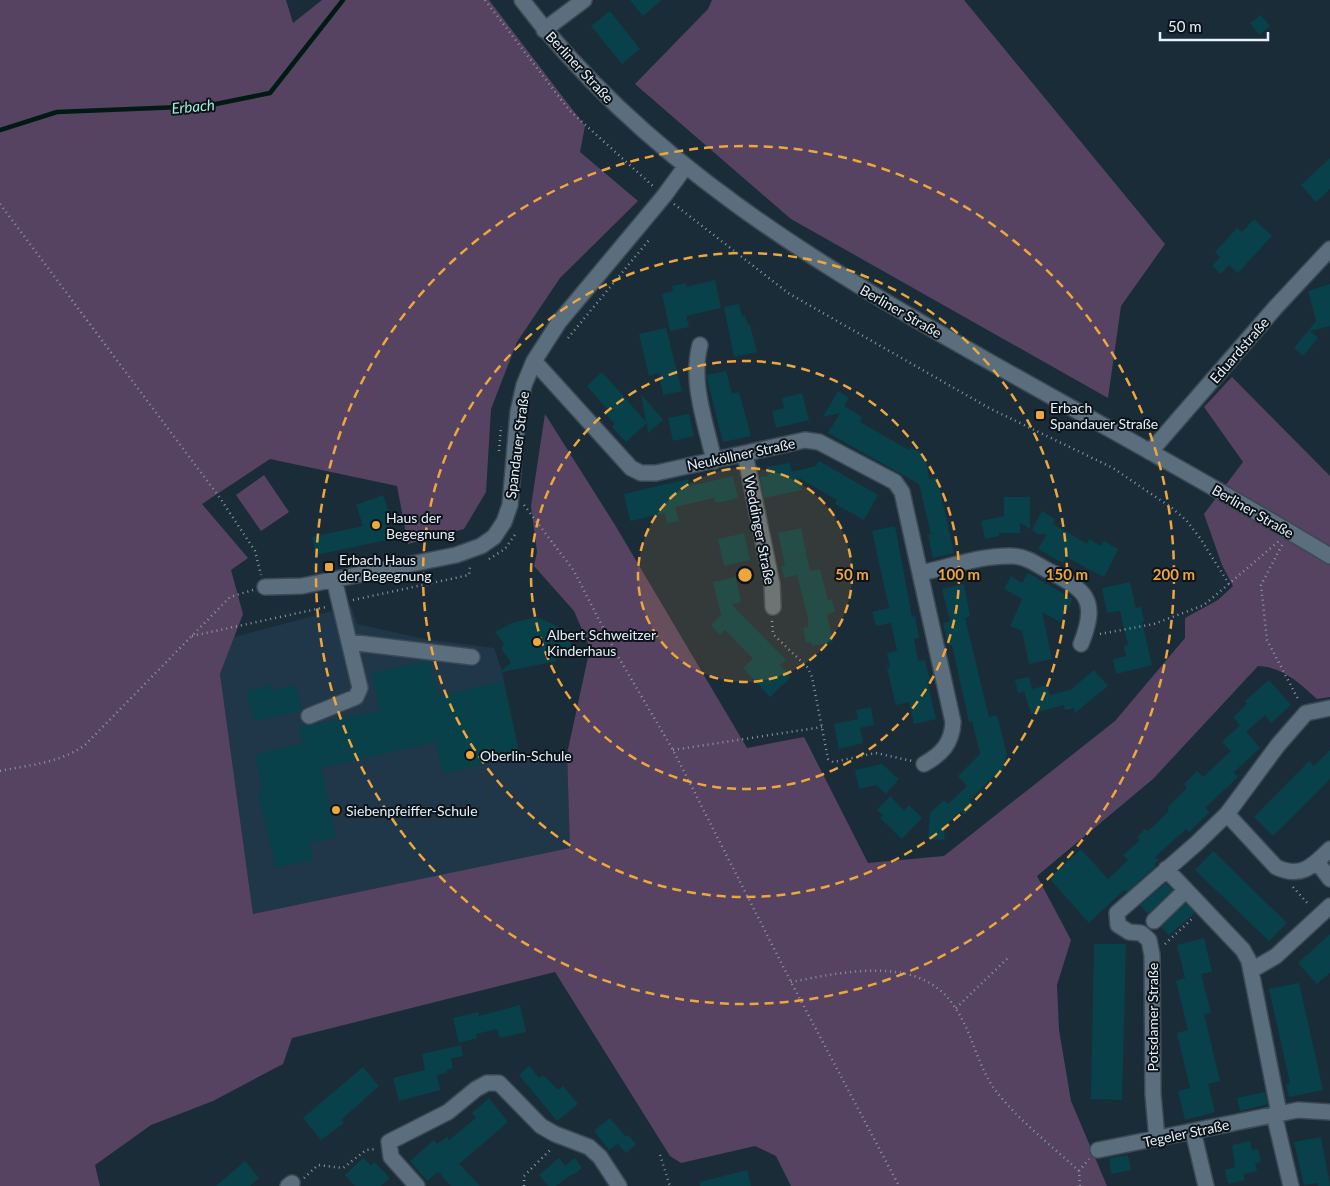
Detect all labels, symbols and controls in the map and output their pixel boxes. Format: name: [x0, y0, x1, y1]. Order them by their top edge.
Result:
scale bar: [1160, 10, 1268, 42]
text: 50 m: [1168, 17, 1202, 35]
street label: Berliner Straße: [543, 28, 617, 106]
water label: Erbach: [171, 95, 215, 117]
street label: Berliner Straße: [857, 281, 945, 341]
street label: Eduardstraße: [1206, 314, 1272, 386]
street label: Spandauer Straße: [502, 390, 532, 500]
place label: Erbach Spandauer Straße: [1050, 399, 1158, 432]
marker: Erbach Spandauer Straße: [1034, 409, 1046, 421]
street label: Neuköllner Straße: [685, 434, 797, 474]
street label: Weddinger Straße: [741, 474, 779, 586]
street label: Berliner Straße: [1209, 481, 1297, 541]
place label: Haus der Begegnung: [386, 509, 455, 542]
marker: Haus der Begegnung: [370, 519, 382, 531]
place label: Erbach Haus der Begegnung: [339, 551, 432, 584]
marker: Erbach Haus der Begegnung: [323, 561, 335, 573]
text: 50 m: [835, 565, 869, 583]
text: 100 m: [938, 565, 980, 583]
text: 150 m: [1046, 565, 1088, 583]
text: 200 m: [1153, 565, 1195, 583]
centre of rings: [736, 566, 754, 584]
place label: Albert Schweitzer Kinderhaus: [547, 626, 656, 659]
marker: Albert Schweitzer Kinderhaus: [531, 636, 543, 648]
place label: Oberlin-Schule: [480, 747, 572, 764]
marker: Oberlin-Schule: [464, 749, 476, 761]
place label: Siebenpfeiffer-Schule: [346, 802, 478, 819]
marker: Siebenpfeiffer-Schule: [330, 804, 342, 816]
street label: Potsdamer Straße: [1144, 963, 1161, 1071]
street label: Tegeler Straße: [1142, 1116, 1230, 1150]

